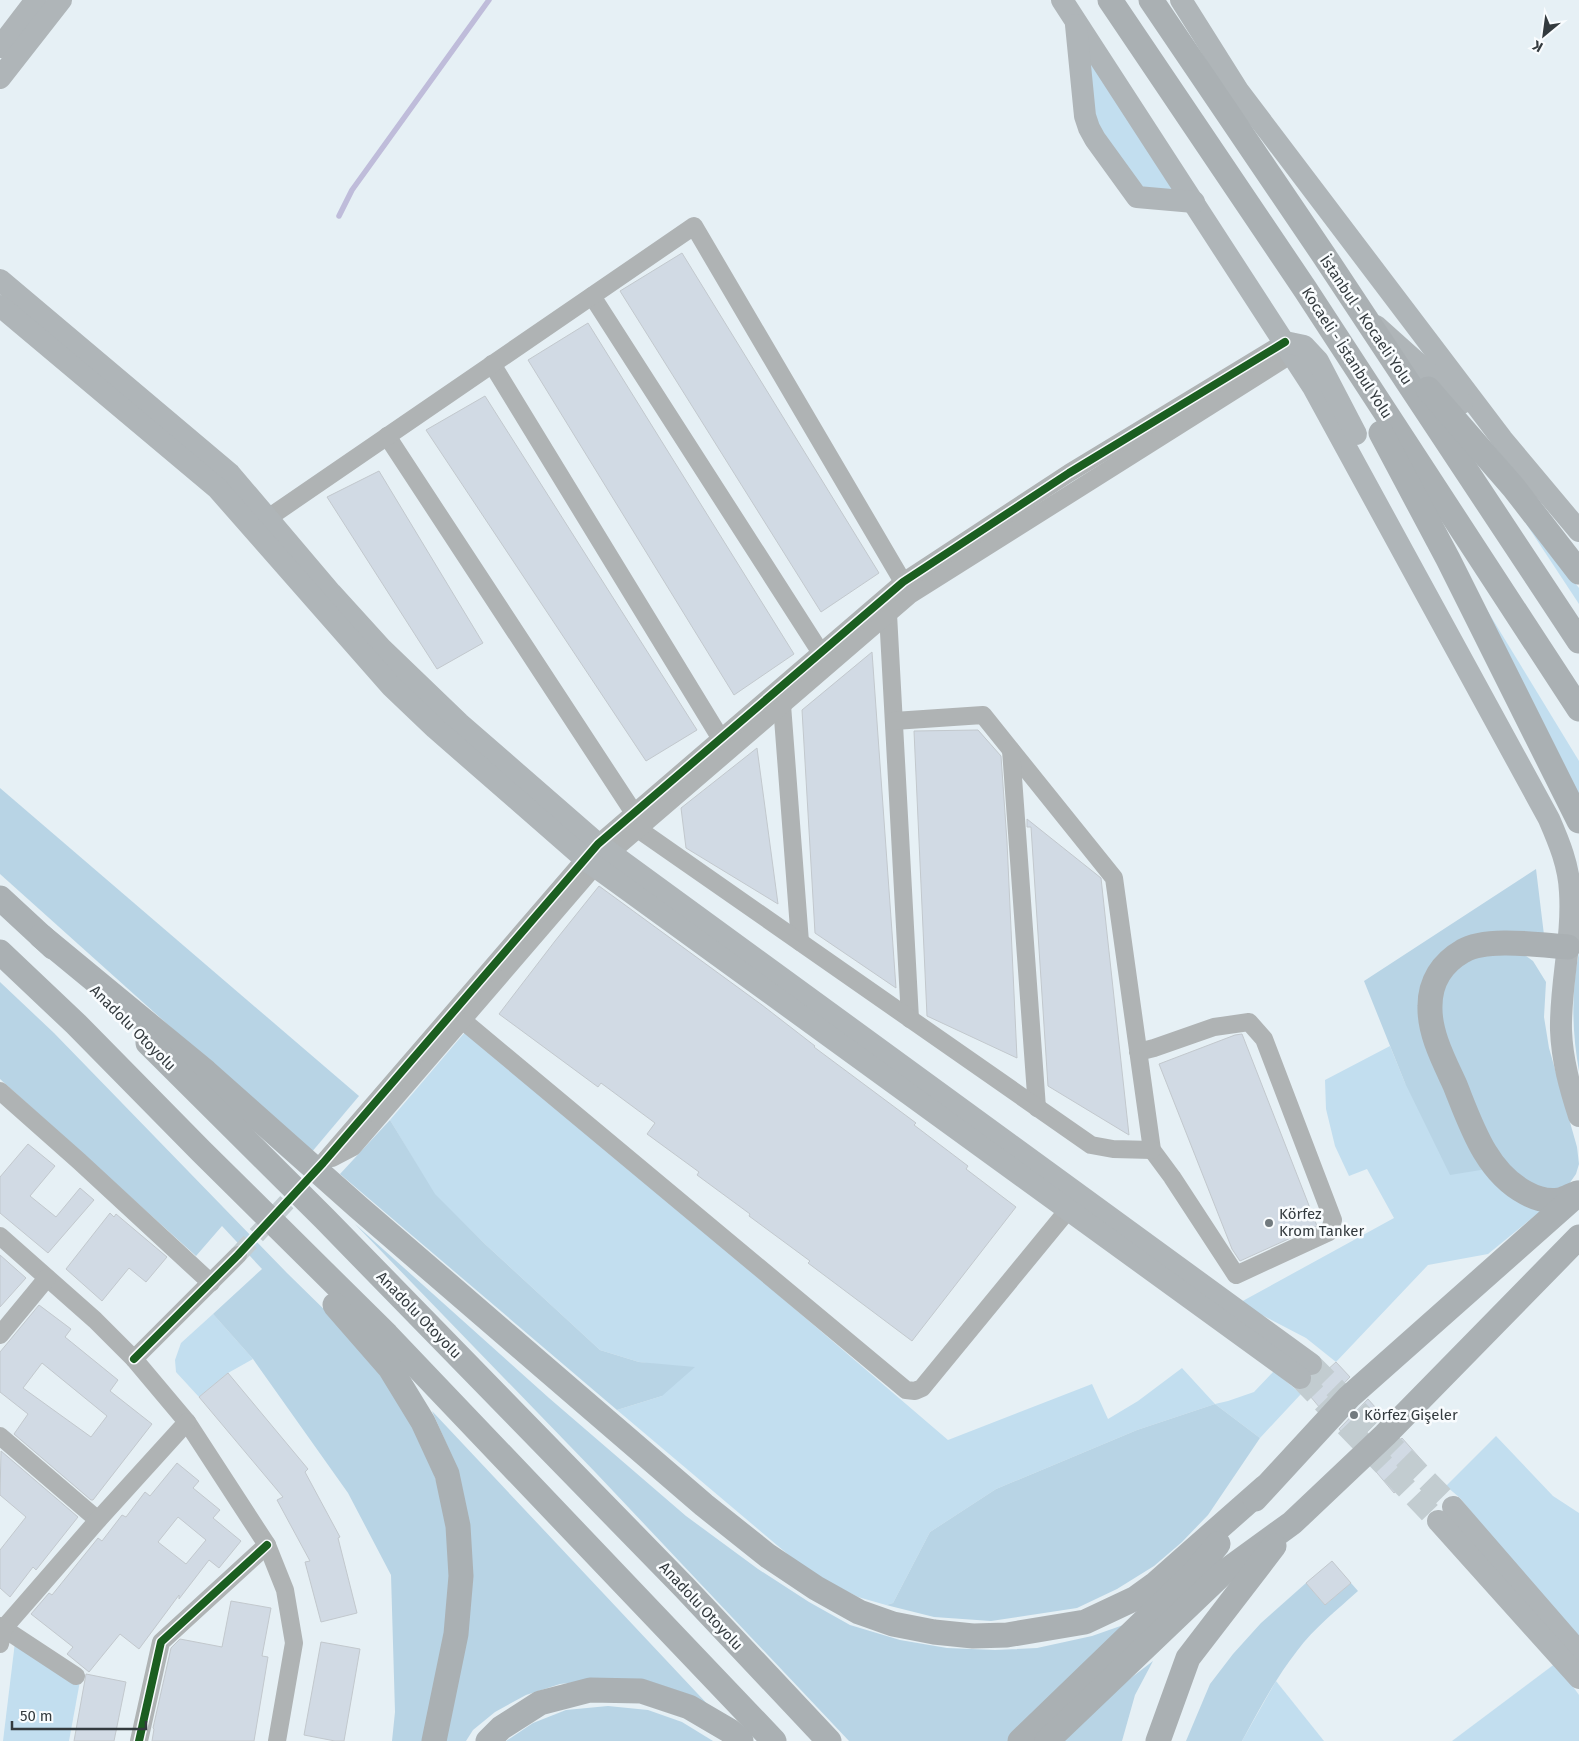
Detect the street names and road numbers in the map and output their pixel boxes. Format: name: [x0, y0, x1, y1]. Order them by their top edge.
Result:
street label: İstanbul - Kocaeli Yolu: [1316, 252, 1416, 388]
street label: Kocaeli - İstanbul Yolu: [1298, 284, 1396, 422]
street label: Anadolu Otoyolu: [86, 981, 180, 1075]
street label: Anadolu Otoyolu: [373, 1268, 465, 1362]
street label: Anadolu Otoyolu: [656, 1558, 746, 1654]

